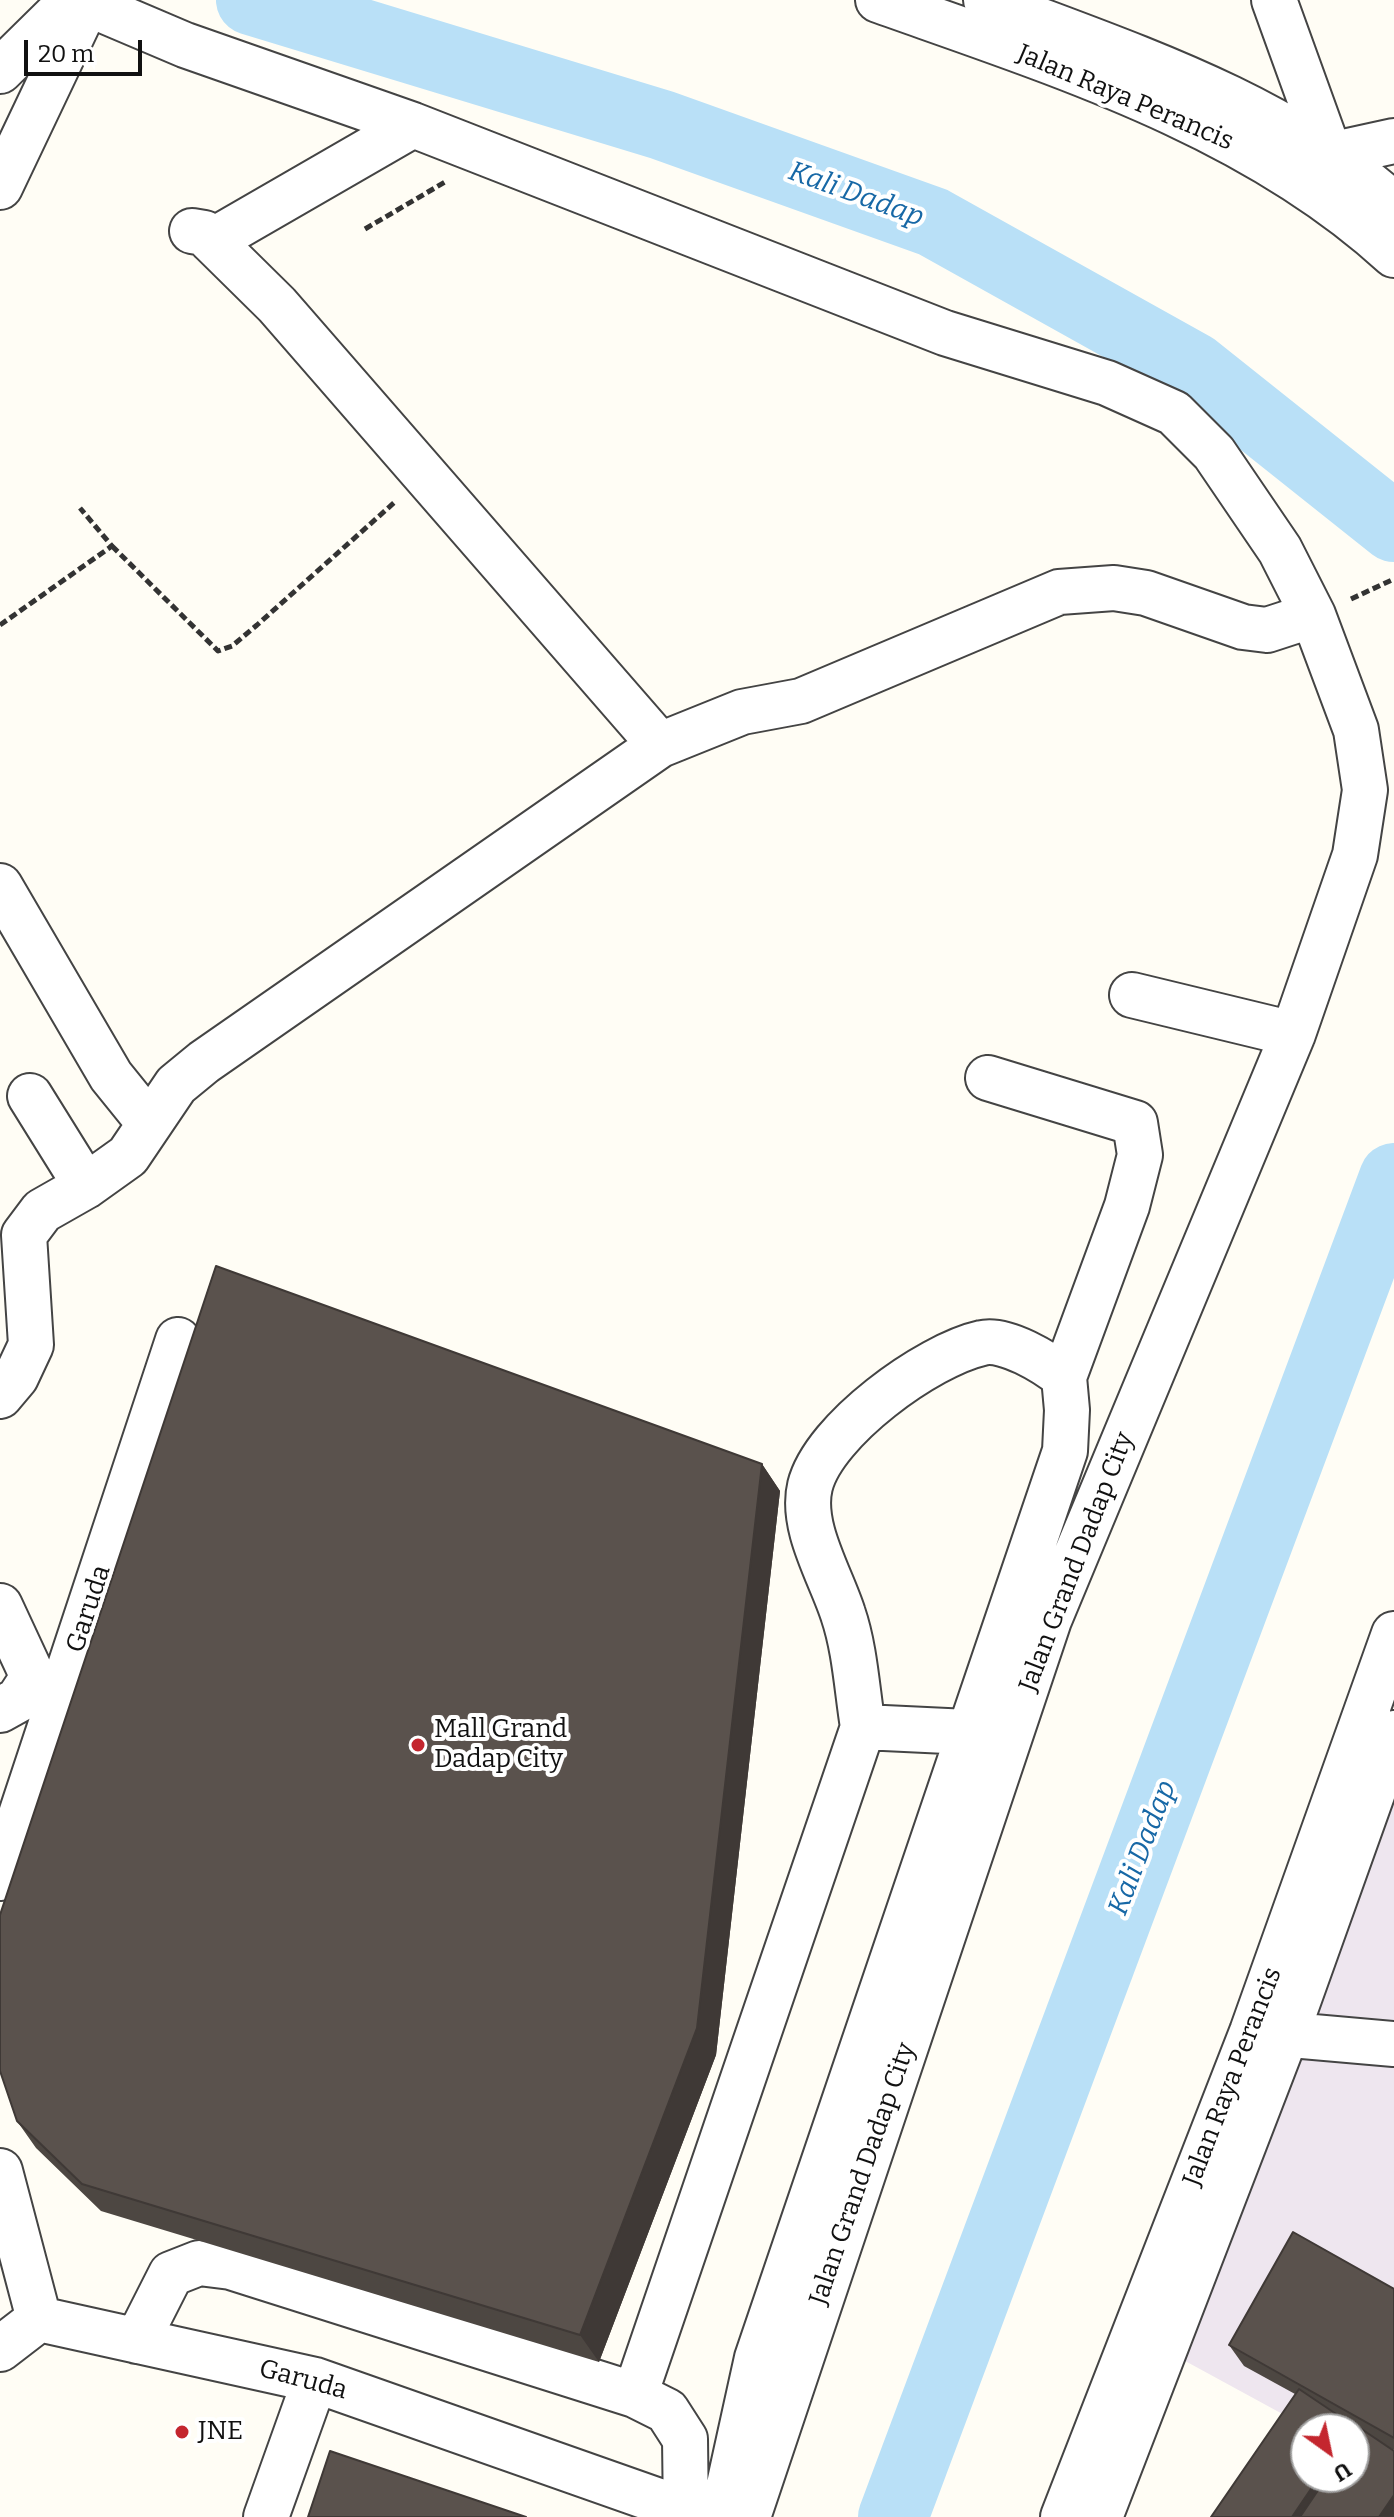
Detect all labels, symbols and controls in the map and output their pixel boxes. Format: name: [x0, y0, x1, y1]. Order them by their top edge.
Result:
scale bar: [28, 24, 146, 74]
street label: Jalan Raya Perancis: [1012, 38, 1238, 158]
text: 20 m: [38, 40, 94, 68]
water label: Kali Dadap: [784, 155, 928, 235]
street label: Jalan Grand Dadap City: [1013, 1428, 1141, 1696]
street label: Garuda: [60, 1561, 118, 1657]
place label: Mall Grand Dadap City: [434, 1714, 567, 1776]
marker: Mall Grand Dadap City: [409, 1736, 427, 1754]
water label: Kali Dadap: [1102, 1776, 1184, 1920]
street label: Jalan Raya Perancis: [1177, 1963, 1289, 2191]
street label: Jalan Grand Dadap City: [803, 2039, 923, 2309]
street label: Garuda: [256, 2353, 350, 2407]
north arrow: [1290, 2413, 1370, 2493]
place label: JNE: [198, 2416, 243, 2448]
marker: JNE: [173, 2423, 191, 2441]
text: U: [1328, 2456, 1356, 2488]

